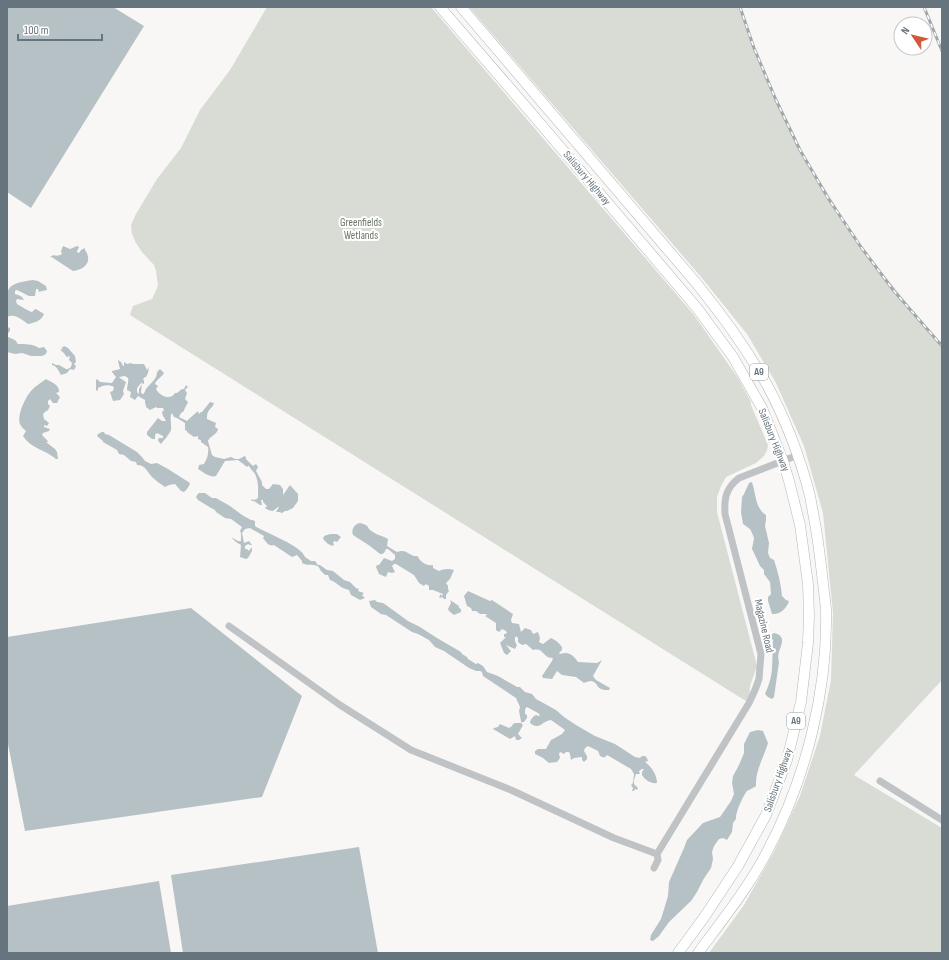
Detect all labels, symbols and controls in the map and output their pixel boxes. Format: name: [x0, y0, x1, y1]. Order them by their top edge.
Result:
scale bar: [18, 16, 102, 42]
north arrow: [893, 16, 933, 56]
text: 100 m: [24, 23, 49, 38]
text: N: [898, 24, 912, 37]
street label: Salisbury Highway: [561, 148, 614, 208]
park label: Greenfields Wetlands: [340, 216, 382, 242]
road number: A9: [750, 364, 768, 380]
street label: Salisbury Highway: [755, 407, 793, 474]
street label: Magazine Road: [752, 598, 777, 654]
road number: A9: [787, 713, 805, 729]
street label: Salisbury Highway: [761, 746, 795, 814]

